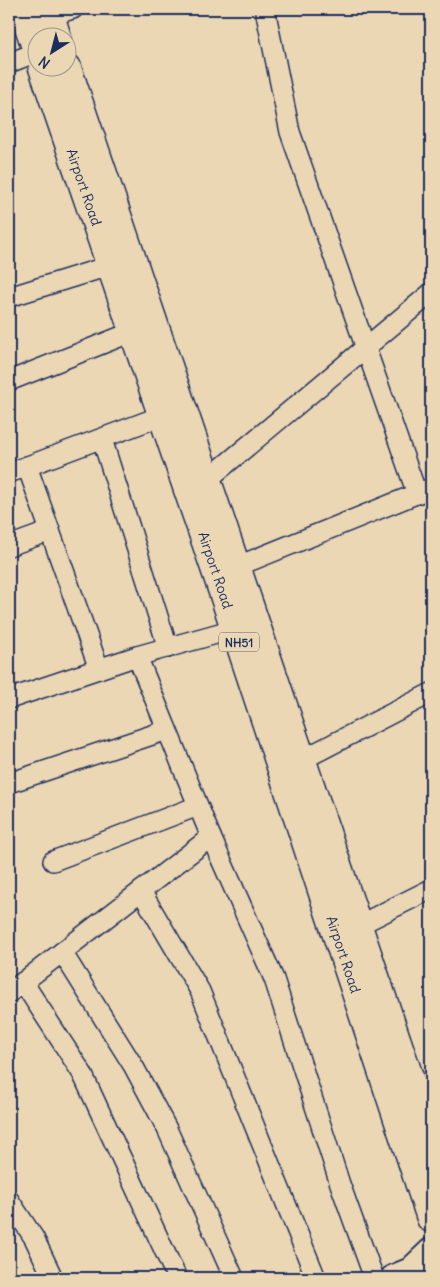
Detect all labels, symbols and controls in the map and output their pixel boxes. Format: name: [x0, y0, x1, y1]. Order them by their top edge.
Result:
north arrow: [28, 28, 78, 78]
text: N: [35, 52, 54, 73]
street label: Airport Road: [62, 146, 106, 228]
street label: Airport Road: [194, 529, 237, 611]
road number: NH51: [219, 632, 259, 652]
street label: Airport Road: [322, 913, 365, 995]

